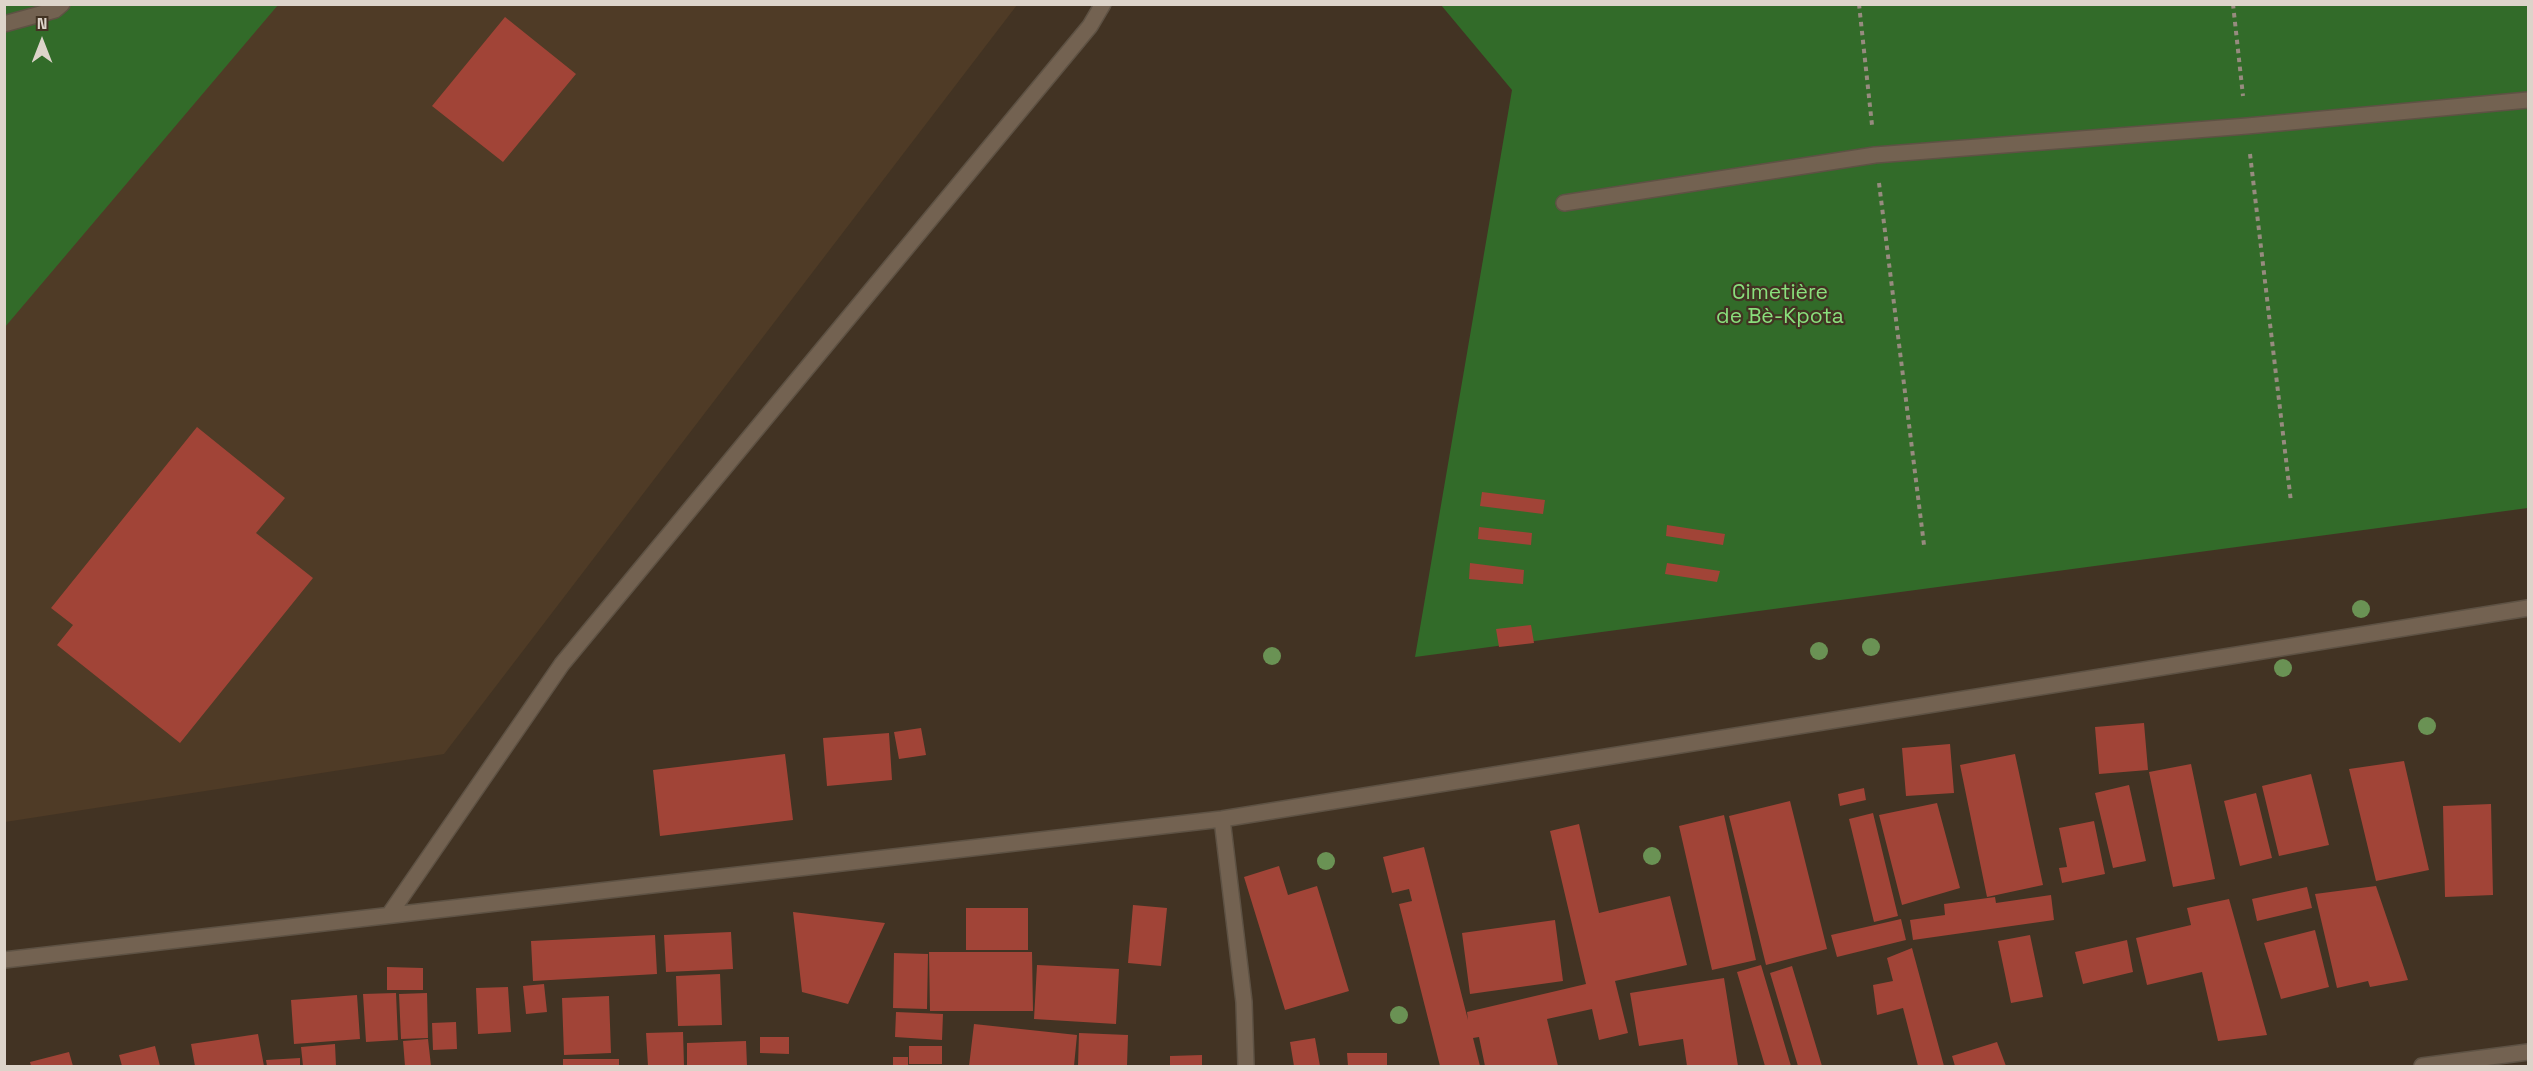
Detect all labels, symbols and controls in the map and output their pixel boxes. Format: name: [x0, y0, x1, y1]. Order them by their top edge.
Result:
north arrow: [12, 12, 72, 72]
text: N: [37, 13, 47, 34]
park label: Cimetière de Bè-Kpota: [1716, 280, 1844, 330]

